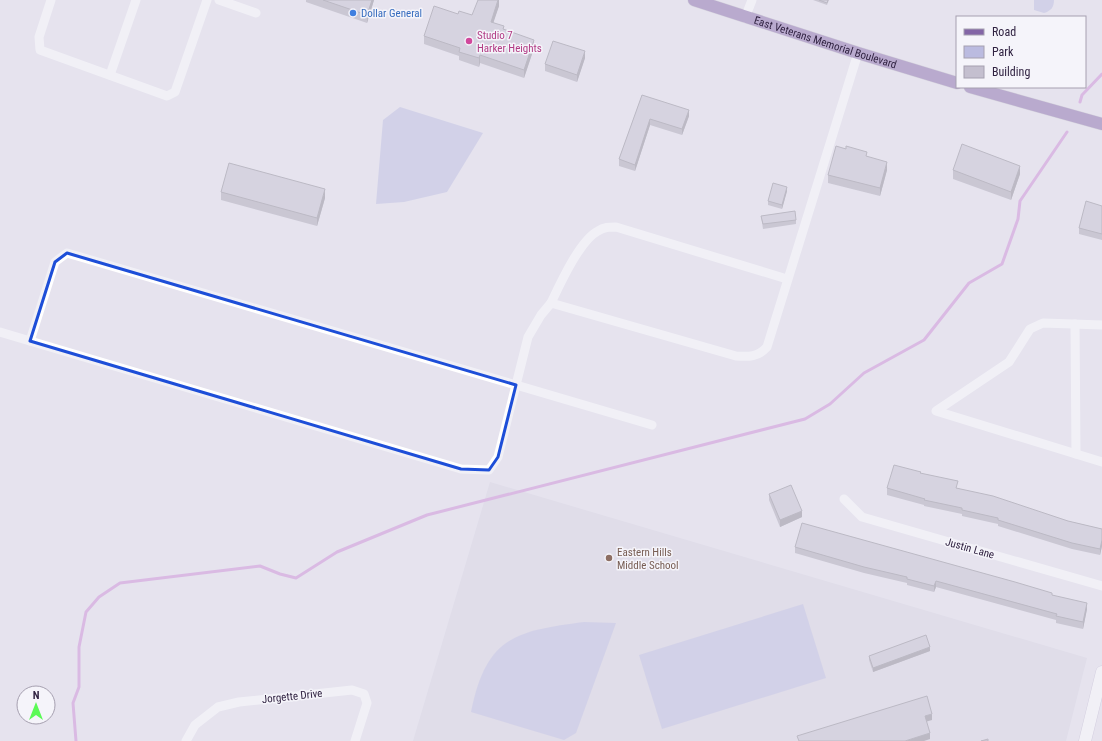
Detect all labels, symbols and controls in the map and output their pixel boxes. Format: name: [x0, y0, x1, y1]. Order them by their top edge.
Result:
place label: Dollar General: [361, 7, 422, 20]
marker: Dollar General: [348, 8, 358, 18]
street label: East Veterans Memorial Boulevard: [752, 14, 898, 71]
legend: [956, 16, 1086, 88]
text: Road: [992, 25, 1016, 39]
place label: Studio 7 Harker Heights: [477, 29, 542, 55]
marker: Studio 7 Harker Heights: [464, 36, 474, 46]
text: Park: [992, 45, 1014, 59]
text: Building: [992, 65, 1030, 79]
street label: Justin Lane: [944, 535, 996, 562]
place label: Eastern Hills Middle School: [617, 546, 679, 572]
marker: Eastern Hills Middle School: [604, 553, 614, 563]
north arrow: [16, 685, 56, 725]
street label: Jorgette Drive: [261, 687, 323, 706]
text: N: [33, 689, 40, 702]

